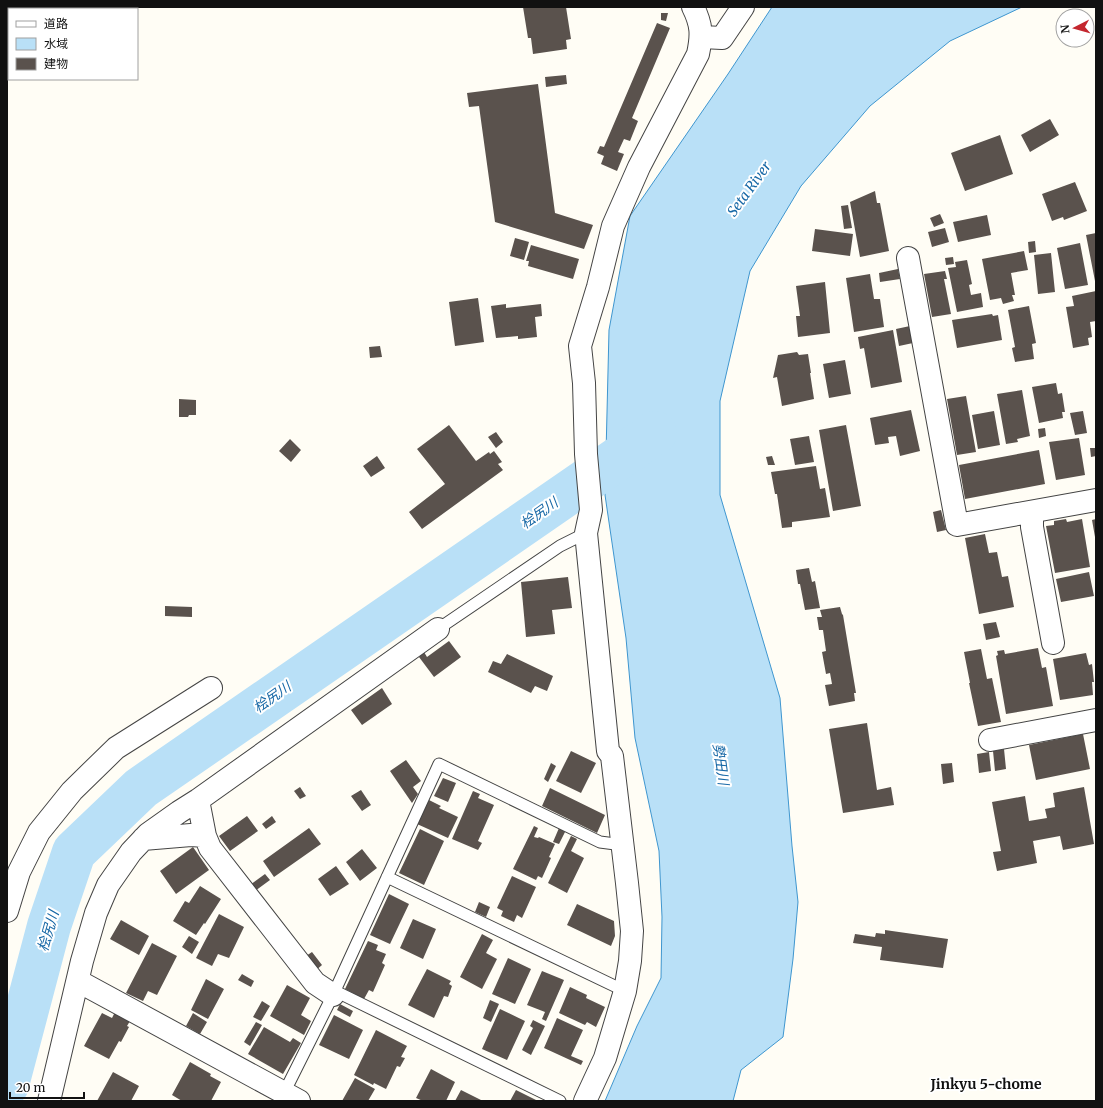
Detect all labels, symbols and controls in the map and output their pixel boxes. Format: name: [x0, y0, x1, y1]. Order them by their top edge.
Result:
legend: [8, 8, 138, 80]
north arrow: [1055, 8, 1095, 48]
text: 道路: [44, 16, 68, 31]
text: N: [1058, 24, 1072, 34]
text: 水域: [44, 36, 68, 51]
text: 建物: [44, 56, 68, 71]
water label: Seta River: [723, 158, 775, 220]
water label: 桧尻川: [517, 492, 563, 532]
water label: 桧尻川: [250, 676, 296, 716]
water label: 勢田川: [709, 742, 733, 788]
water label: 桧尻川: [34, 906, 63, 954]
scale bar: [10, 1074, 84, 1100]
district label: Jinkyu 5-chome: [930, 1075, 1042, 1093]
text: 20 m: [16, 1080, 45, 1095]

